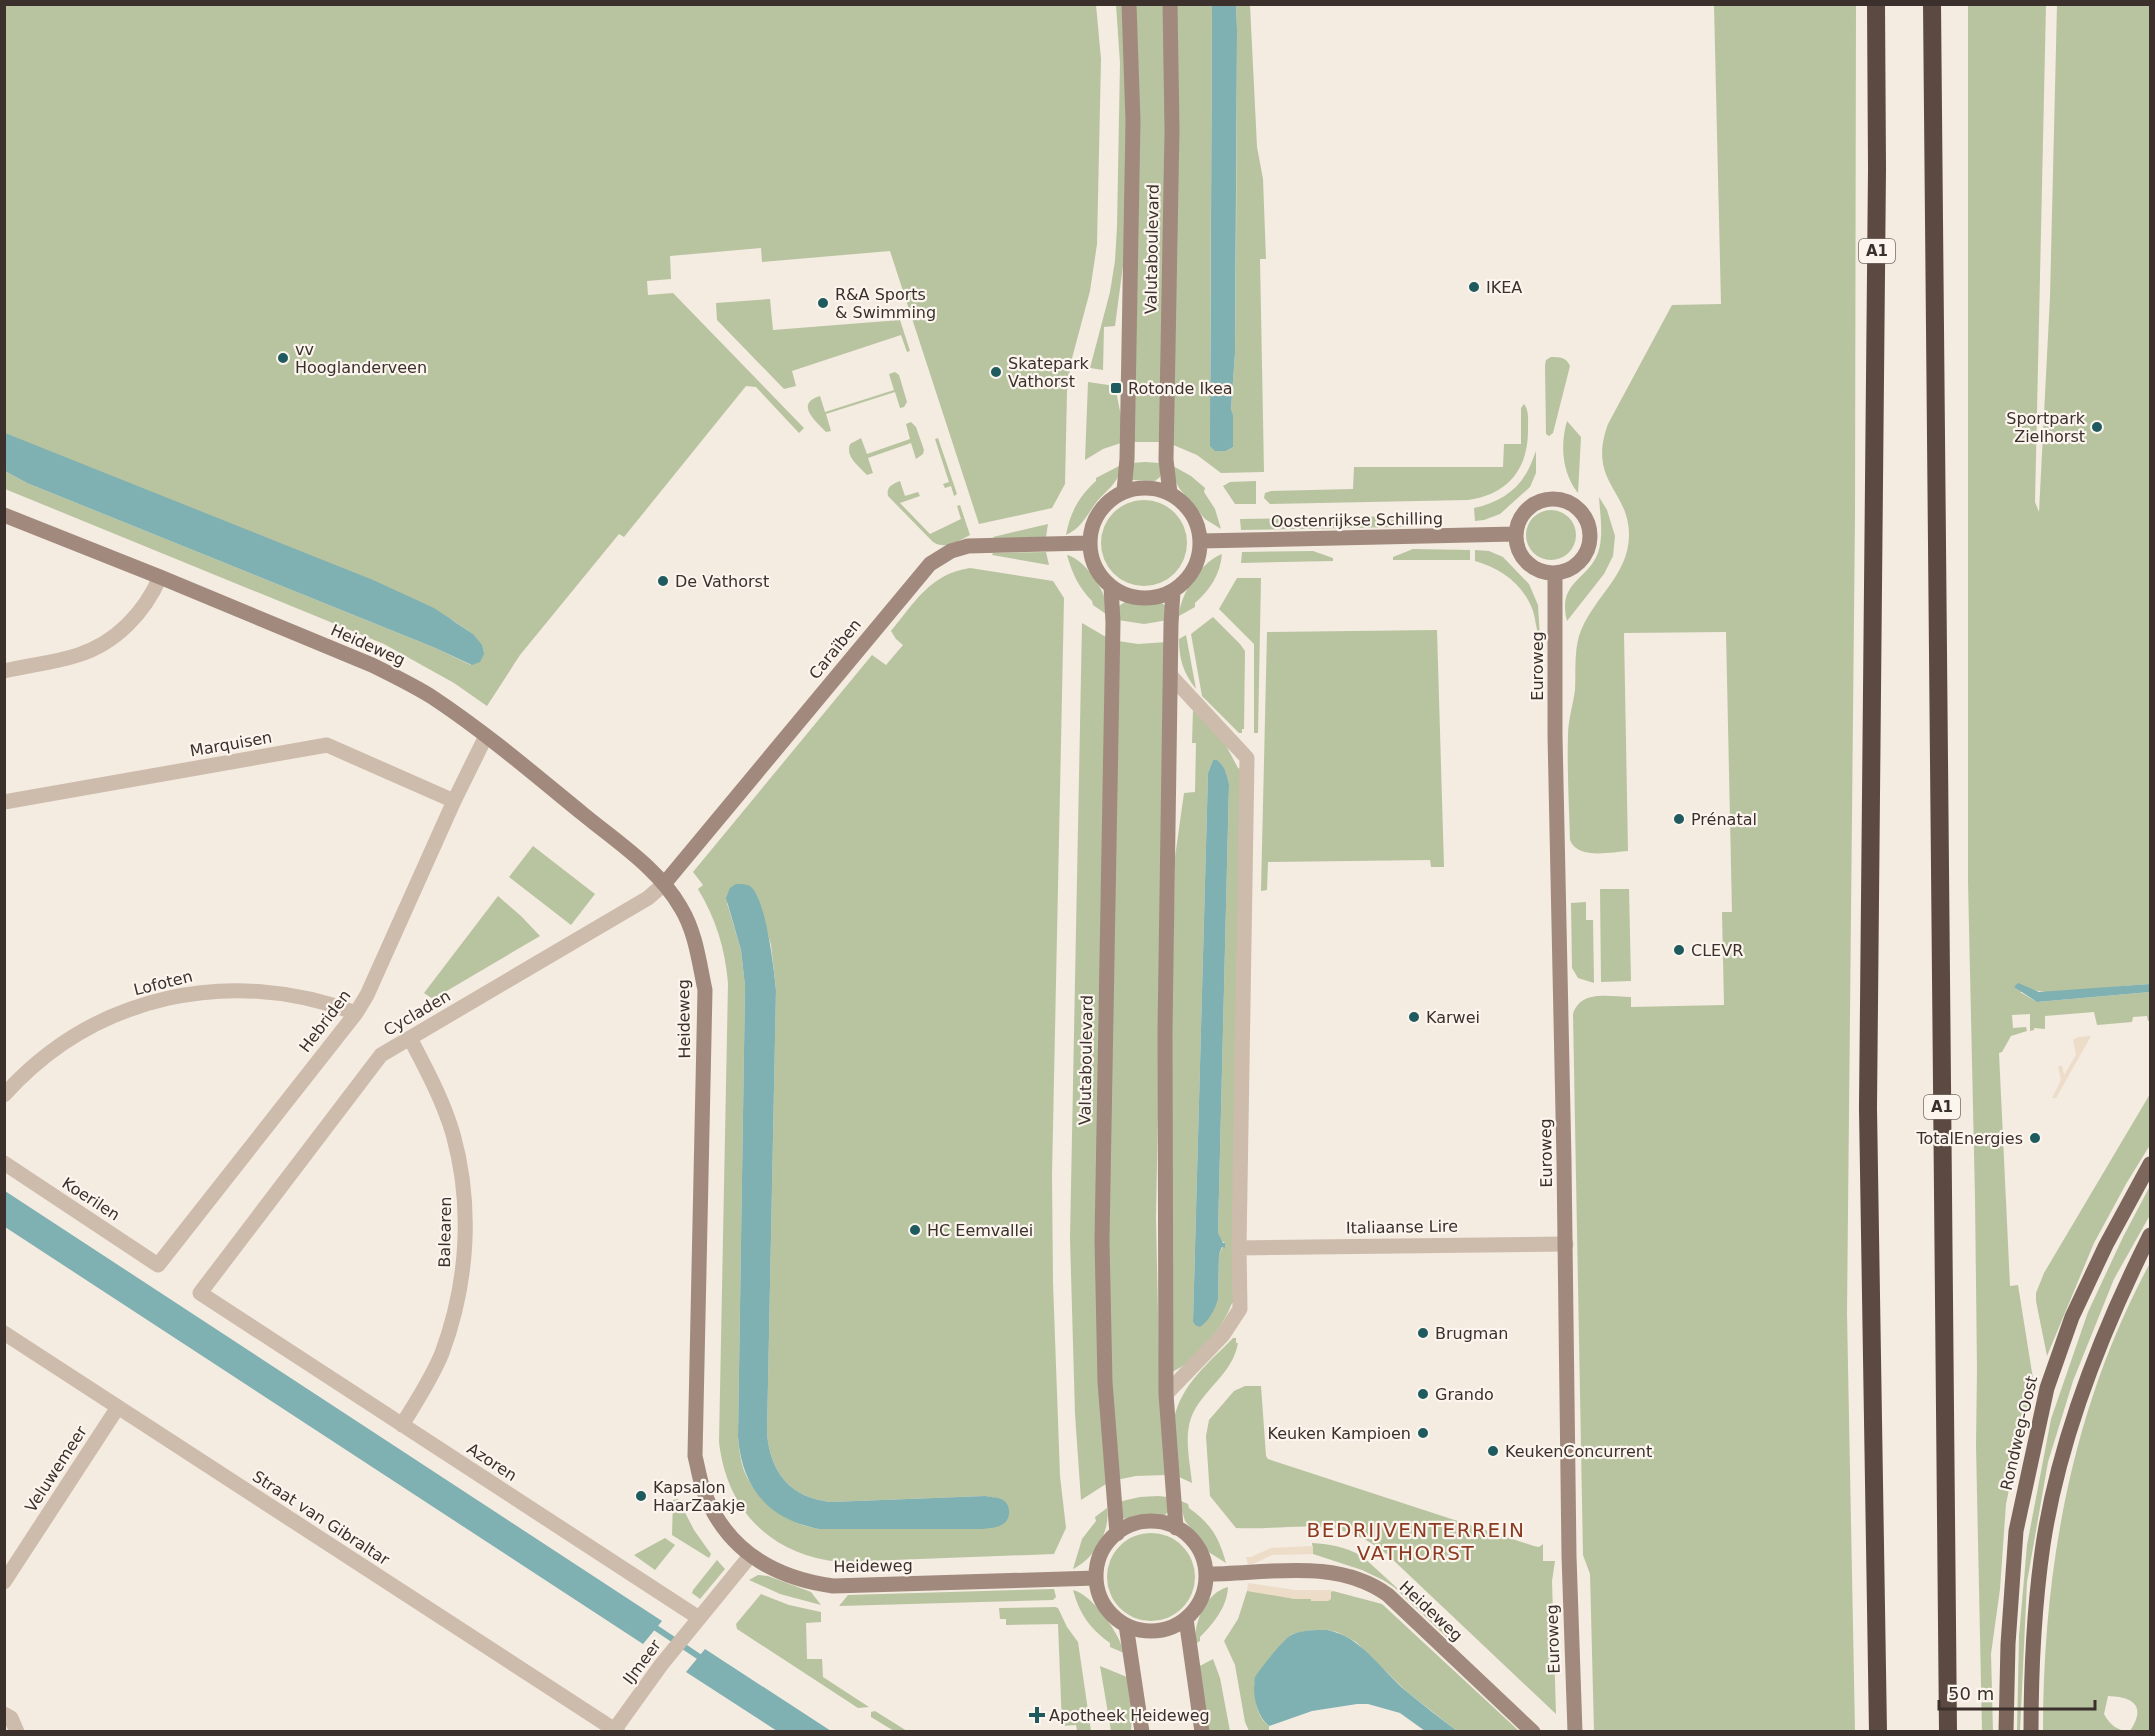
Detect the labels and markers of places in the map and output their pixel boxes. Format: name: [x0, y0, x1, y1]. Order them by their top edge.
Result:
place label: IKEA: [1486, 278, 1522, 297]
marker: IKEA: [1467, 280, 1481, 294]
place label: R&A Sports & Swimming: [835, 285, 936, 322]
marker: R&A Sports & Swimming: [816, 296, 830, 310]
place label: vv Hooglanderveen: [295, 340, 427, 377]
marker: vv Hooglanderveen: [276, 351, 290, 365]
place label: Skatepark Vathorst: [1008, 354, 1090, 391]
marker: Skatepark Vathorst: [989, 365, 1003, 379]
place label: Rotonde Ikea: [1128, 379, 1233, 398]
marker: Rotonde Ikea: [1109, 381, 1123, 395]
place label: Sportpark Zielhorst: [2006, 409, 2086, 446]
marker: Sportpark Zielhorst: [2090, 420, 2104, 434]
place label: De Vathorst: [675, 572, 769, 591]
marker: De Vathorst: [656, 574, 670, 588]
place label: Prénatal: [1691, 810, 1757, 829]
marker: Prénatal: [1672, 812, 1686, 826]
place label: CLEVR: [1691, 941, 1743, 960]
marker: CLEVR: [1672, 943, 1686, 957]
place label: Karwei: [1426, 1008, 1480, 1027]
marker: Karwei: [1407, 1010, 1421, 1024]
place label: TotalEnergies: [1915, 1129, 2023, 1148]
marker: TotalEnergies: [2028, 1131, 2042, 1145]
place label: HC Eemvallei: [927, 1221, 1033, 1240]
marker: HC Eemvallei: [908, 1223, 922, 1237]
place label: Brugman: [1435, 1324, 1508, 1343]
marker: Brugman: [1416, 1326, 1430, 1340]
place label: Grando: [1435, 1385, 1494, 1404]
marker: Grando: [1416, 1387, 1430, 1401]
place label: Keuken Kampioen: [1268, 1424, 1411, 1443]
marker: Keuken Kampioen: [1416, 1426, 1430, 1440]
place label: KeukenConcurrent: [1505, 1442, 1652, 1461]
marker: KeukenConcurrent: [1486, 1444, 1500, 1458]
place label: Kapsalon HaarZaakje: [653, 1478, 745, 1515]
marker: Kapsalon HaarZaakje: [634, 1489, 648, 1503]
place label: Apotheek Heideweg: [1049, 1706, 1210, 1725]
marker: Apotheek Heideweg: [1030, 1708, 1044, 1722]

